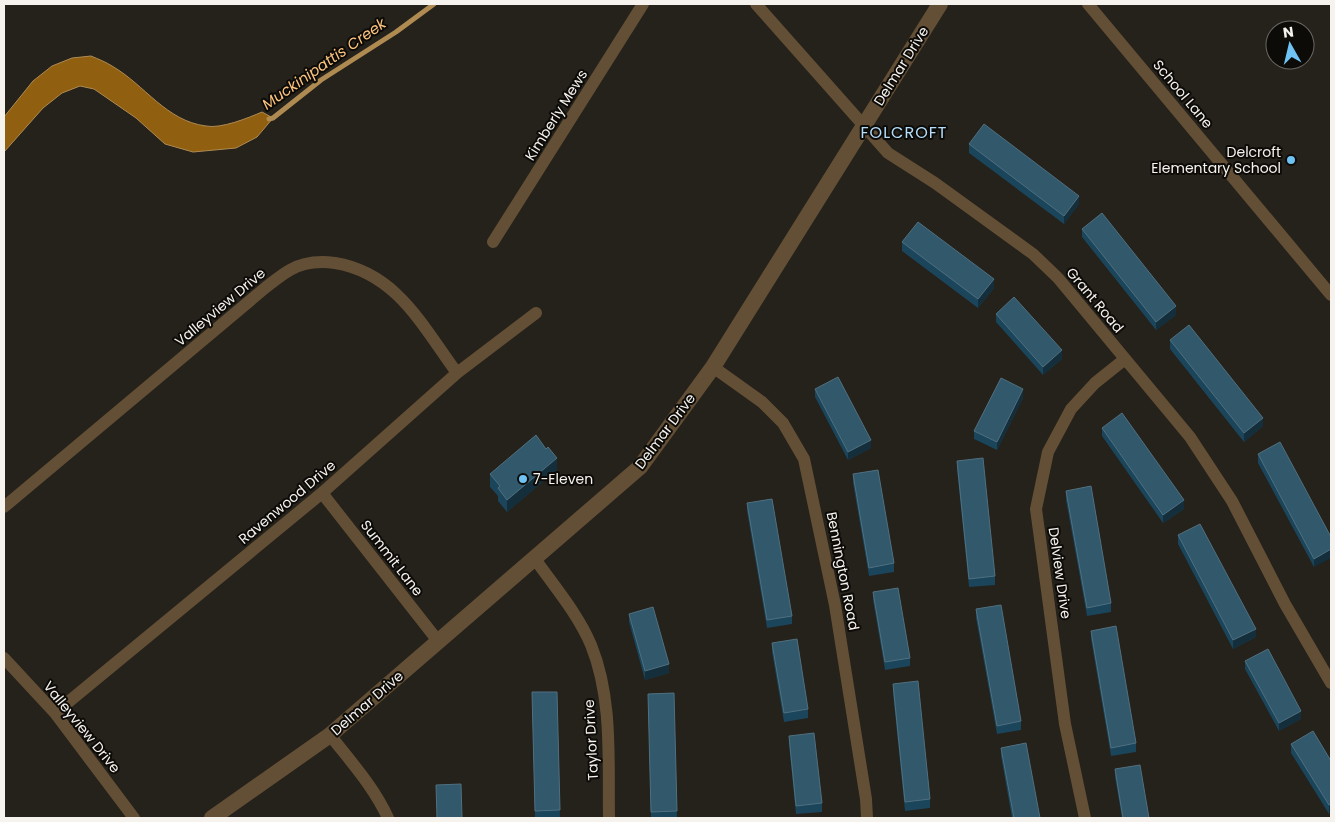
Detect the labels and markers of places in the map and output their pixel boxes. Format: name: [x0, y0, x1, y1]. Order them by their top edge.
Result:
place label: Delcroft Elementary School: [1151, 142, 1281, 178]
marker: Delcroft Elementary School: [1285, 154, 1297, 166]
place label: 7-Eleven: [533, 469, 593, 489]
marker: 7-Eleven: [517, 473, 529, 485]

